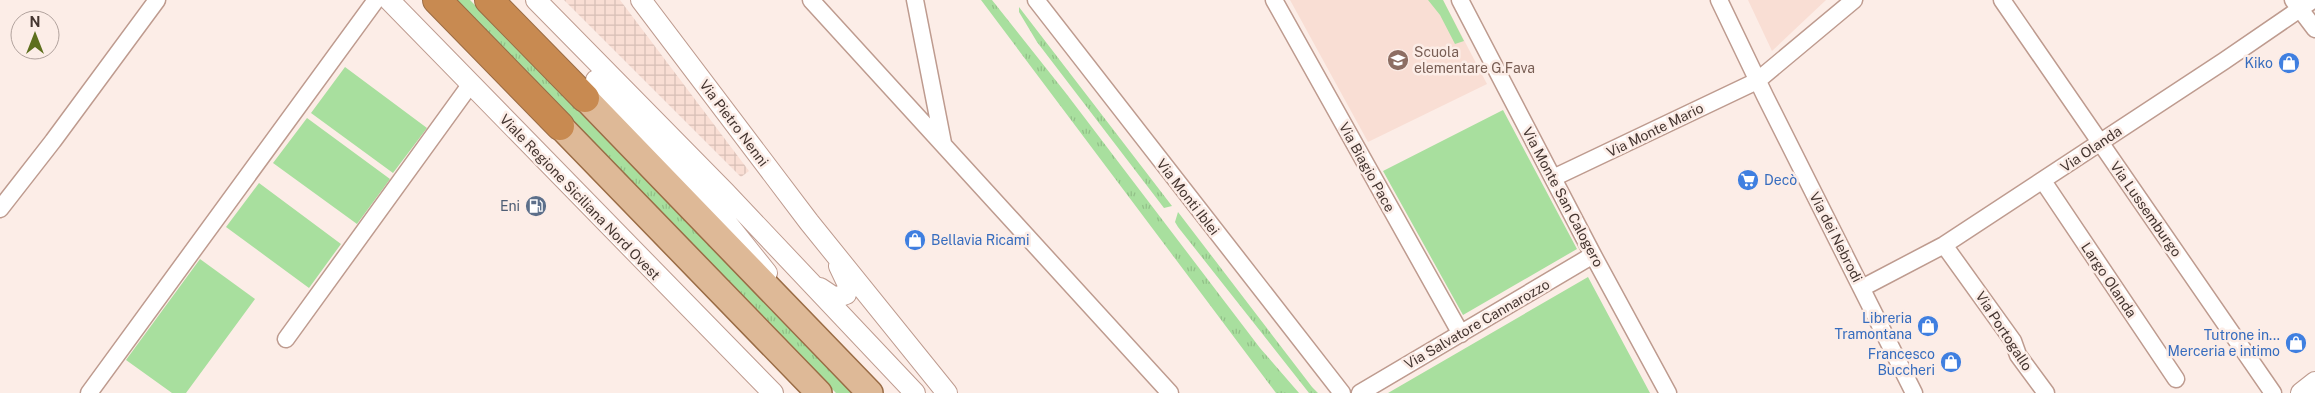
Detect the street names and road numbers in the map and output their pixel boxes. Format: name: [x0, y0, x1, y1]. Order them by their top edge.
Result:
street label: Via Pietro Nenni: [696, 77, 772, 169]
street label: Via Monte Mario: [1604, 100, 1706, 160]
street label: Viale Regione Siciliana Nord Ovest: [497, 111, 663, 283]
street label: Via Biagio Pace: [1336, 119, 1398, 215]
street label: Via Olanda: [2057, 123, 2125, 175]
street label: Via Monte San Calogero: [1519, 124, 1607, 270]
street label: Via Monti Iblei: [1153, 156, 1223, 238]
street label: Via Lussemburgo: [2107, 158, 2185, 260]
street label: Via dei Nebrodi: [1806, 189, 1866, 285]
street label: Largo Olanda: [2078, 240, 2140, 320]
street label: Via Salvatore Cannarozzo: [1402, 276, 1552, 372]
street label: Via Portogallo: [1972, 288, 2036, 374]

